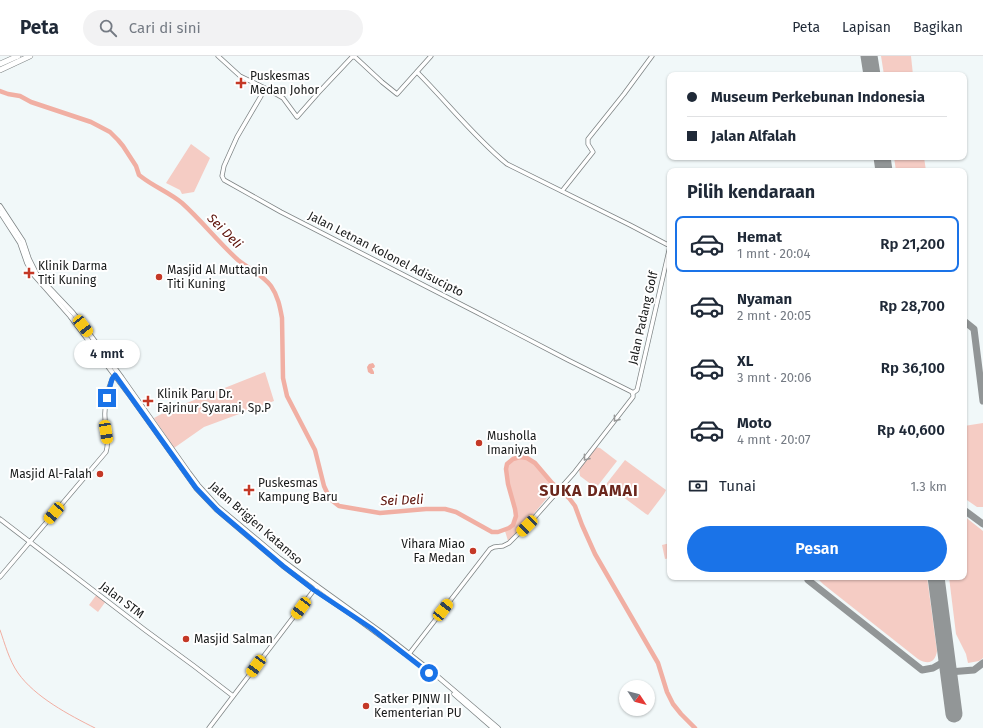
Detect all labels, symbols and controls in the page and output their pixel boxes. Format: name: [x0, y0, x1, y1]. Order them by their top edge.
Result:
search box: [83, 10, 363, 46]
text: Peta: [20, 16, 59, 39]
icon: search: [97, 17, 119, 39]
text: Cari di sini: [129, 19, 201, 37]
text: Peta: [792, 19, 820, 36]
text: Lapisan: [842, 19, 891, 36]
text: Bagikan: [913, 19, 963, 36]
place label: Puskesmas Medan Johor: [250, 69, 320, 97]
marker: Puskesmas Medan Johor: [235, 77, 247, 89]
text: Museum Perkebunan Indonesia: [711, 88, 925, 106]
text: Jalan Alfalah: [711, 127, 796, 145]
text: Pilih kendaraan: [687, 181, 815, 203]
street label: Jalan Letnan Kolonel Adisucipto: [306, 209, 466, 299]
water label: Sei Deli: [204, 210, 246, 252]
icon: car: [689, 226, 725, 262]
text: Hemat: [737, 228, 782, 246]
text: Rp 21,200: [880, 235, 945, 253]
text: 1 mnt · 20:04: [737, 246, 811, 261]
place label: Klinik Darma Titi Kuning: [38, 259, 107, 287]
place label: Masjid Al Muttaqin Titi Kuning: [167, 263, 268, 291]
marker: Klinik Darma Titi Kuning: [23, 267, 35, 279]
street label: Jalan Padang Golf: [625, 269, 661, 366]
marker: Masjid Al Muttaqin Titi Kuning: [154, 272, 164, 282]
icon: car: [689, 288, 725, 324]
text: Nyaman: [737, 290, 792, 308]
text: Rp 28,700: [879, 297, 945, 315]
text: 2 mnt · 20:05: [737, 308, 811, 323]
car: [71, 313, 95, 339]
callout: 4 mnt: [74, 340, 140, 368]
text: 4 mnt: [90, 346, 124, 361]
icon: car: [689, 350, 725, 386]
text: XL: [737, 352, 753, 370]
text: Rp 36,100: [881, 359, 945, 377]
text: 3 mnt · 20:06: [737, 370, 811, 385]
place label: Klinik Paru Dr. Fajrinur Syarani, Sp.P: [157, 387, 271, 415]
route end: [98, 389, 116, 407]
marker: Klinik Paru Dr. Fajrinur Syarani, Sp.P: [142, 395, 154, 407]
icon: car: [689, 412, 725, 448]
one-way arrow: [613, 414, 620, 421]
text: Moto: [737, 414, 772, 432]
car: [98, 419, 114, 445]
text: Rp 40,600: [877, 421, 945, 439]
place label: Musholla Imaniyah: [487, 429, 537, 457]
text: 4 mnt · 20:07: [737, 432, 810, 447]
marker: Musholla Imaniyah: [474, 438, 484, 448]
one-way arrow: [583, 453, 590, 460]
place label: Masjid Al-Falah: [10, 467, 92, 481]
marker: Masjid Al-Falah: [95, 469, 105, 479]
icon: cash: [687, 475, 709, 497]
place label: Puskesmas Kampung Baru: [258, 476, 338, 504]
text: Tunai: [719, 477, 756, 495]
street label: Jalan Brigjen Katamso: [206, 479, 306, 567]
text: 1.3 km: [910, 479, 947, 494]
district label: SUKA DAMAI: [539, 481, 639, 500]
marker: Puskesmas Kampung Baru: [243, 484, 255, 496]
water label: Sei Deli: [379, 492, 424, 508]
car: [42, 500, 66, 526]
car: [514, 513, 540, 539]
button: Pesan: [687, 526, 947, 572]
place label: Vihara Miao Fa Medan: [401, 537, 465, 565]
marker: Vihara Miao Fa Medan: [468, 546, 478, 556]
street label: Jalan STM: [97, 579, 147, 621]
car: [289, 595, 313, 621]
car: [431, 597, 455, 623]
place label: Masjid Salman: [194, 632, 273, 646]
marker: Masjid Salman: [181, 634, 191, 644]
car: [244, 653, 268, 679]
route start: [420, 664, 438, 682]
north arrow: [619, 680, 655, 716]
map controls: [619, 680, 655, 716]
place label: Satker PJNW II Kementerian PU: [374, 692, 462, 720]
marker: Satker PJNW II Kementerian PU: [361, 701, 371, 711]

